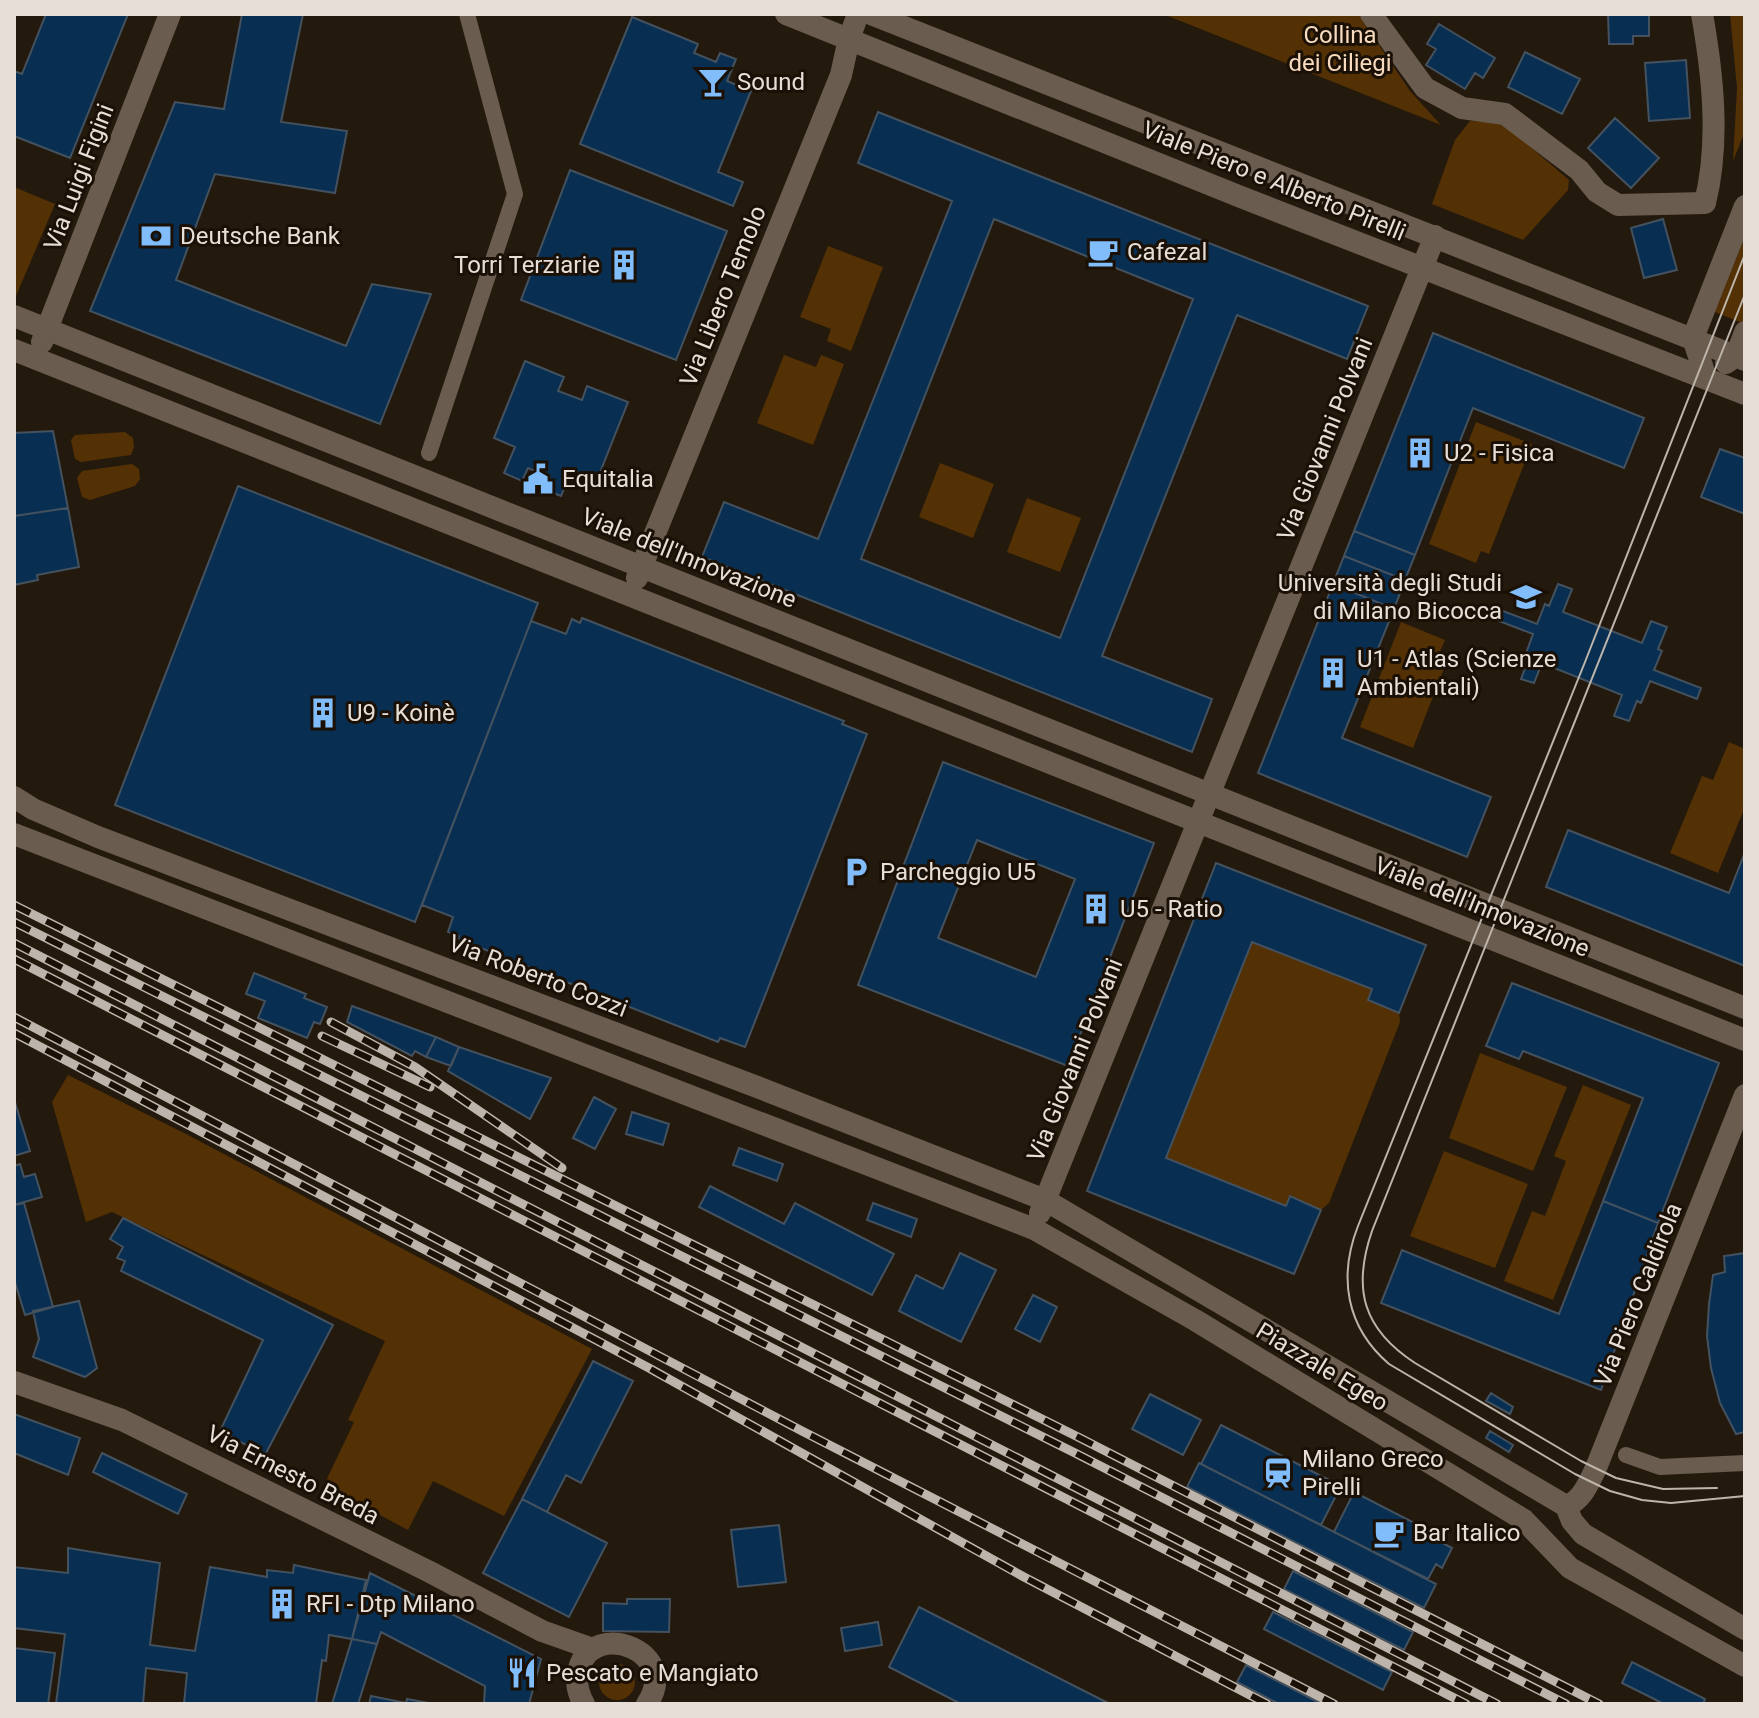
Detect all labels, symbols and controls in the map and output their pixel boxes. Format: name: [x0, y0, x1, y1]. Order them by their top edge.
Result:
park label: Collina dei Ciliegi: [1288, 21, 1392, 77]
bar icon: Sound: [696, 65, 730, 99]
place label: Sound: [737, 68, 805, 96]
street label: Via Luigi Figini: [38, 100, 120, 254]
street label: Viale Piero e Alberto Pirelli: [1138, 115, 1410, 247]
street label: Via Libero Temolo: [674, 202, 772, 390]
bank icon: Deutsche Bank: [139, 219, 173, 253]
place label: Deutsche Bank: [180, 222, 341, 250]
cafe icon: Cafezal: [1086, 235, 1120, 269]
place label: Cafezal: [1127, 238, 1207, 266]
building icon: Torri Terziarie: [607, 248, 641, 282]
place label: Torri Terziarie: [454, 251, 600, 279]
street label: Via Giovanni Polvani: [1271, 333, 1379, 545]
building icon: U2 - Fisica: [1403, 436, 1437, 470]
place label: U2 - Fisica: [1444, 439, 1555, 467]
public building icon: Equitalia: [521, 462, 555, 496]
place label: Equitalia: [562, 465, 654, 493]
street label: Viale dell'Innovazione: [577, 502, 801, 614]
place label: Università degli Studi di Milano Bicocca: [1278, 569, 1502, 625]
school or university icon: Università degli Studi di Milano Bicocca: [1509, 580, 1543, 614]
place label: U1 - Atlas (Scienze Ambientali): [1357, 645, 1556, 701]
building icon: U1 - Atlas (Scienze Ambientali): [1316, 656, 1350, 690]
building icon: U9 - Koinè: [306, 696, 340, 730]
place label: U9 - Koinè: [347, 699, 455, 727]
street label: Viale dell'Innovazione: [1370, 851, 1594, 963]
parking icon: Parcheggio U5: [839, 855, 873, 889]
place label: Parcheggio U5: [880, 858, 1036, 886]
building icon: U5 - Ratio: [1079, 892, 1113, 926]
place label: U5 - Ratio: [1120, 895, 1223, 923]
street label: Via Roberto Cozzi: [444, 929, 632, 1023]
street label: Via Giovanni Polvani: [1021, 954, 1129, 1166]
street label: Via Piero Caldirola: [1588, 1199, 1688, 1391]
street label: Piazzale Egeo: [1251, 1317, 1393, 1417]
street label: Via Ernesto Breda: [202, 1419, 384, 1531]
place label: Milano Greco Pirelli: [1302, 1445, 1444, 1501]
station icon: Milano Greco Pirelli: [1261, 1456, 1295, 1490]
cafe icon: Bar Italico: [1372, 1516, 1406, 1550]
place label: Bar Italico: [1413, 1519, 1520, 1547]
building icon: RFI - Dtp Milano: [265, 1587, 299, 1621]
place label: RFI - Dtp Milano: [306, 1590, 475, 1618]
restaurant icon: Pescato e Mangiato: [505, 1656, 539, 1690]
place label: Pescato e Mangiato: [546, 1659, 759, 1687]

